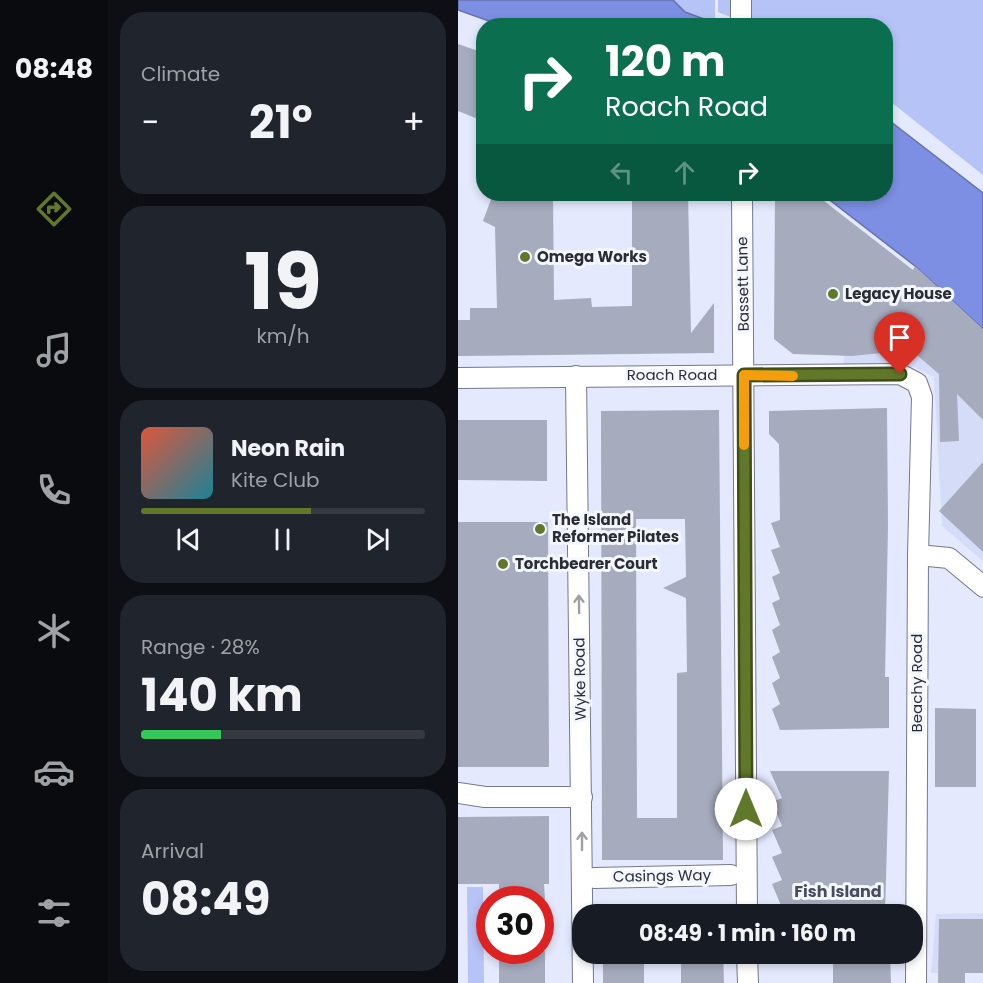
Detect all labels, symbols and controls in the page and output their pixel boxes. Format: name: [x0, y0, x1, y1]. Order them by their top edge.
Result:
text: 120 m: [605, 32, 726, 91]
icon: right: [506, 42, 584, 120]
text: 08:48: [15, 50, 93, 87]
text: Climate: [141, 60, 220, 88]
text: Roach Road: [605, 88, 768, 125]
text: 21°: [249, 91, 313, 154]
text: −: [141, 99, 159, 146]
text: +: [402, 99, 425, 146]
icon: left: [605, 156, 638, 189]
icon: ahead: [668, 156, 701, 189]
icon: right: [731, 156, 764, 189]
icon: directions: [33, 188, 75, 230]
text: 19: [244, 227, 322, 336]
street label: Bassett Lane: [731, 236, 754, 332]
place label: Omega Works: [537, 246, 647, 267]
marker: Omega Works: [518, 250, 532, 264]
place label: Legacy House: [845, 283, 952, 304]
marker: Legacy House: [826, 287, 840, 301]
pin: [874, 312, 925, 374]
icon: arrive: [883, 321, 916, 354]
text: km/h: [256, 322, 310, 350]
icon: music: [33, 329, 75, 371]
street label: Roach Road: [627, 364, 717, 385]
text: Neon Rain: [231, 433, 345, 464]
text: Kite Club: [231, 466, 320, 494]
icon: phone: [33, 469, 75, 511]
place label: The Island Reformer Pilates: [552, 509, 679, 547]
marker: The Island Reformer Pilates: [533, 522, 547, 536]
icon: previous: [172, 523, 205, 556]
icon: pause: [266, 523, 299, 556]
icon: next: [361, 523, 394, 556]
place label: Torchbearer Court: [515, 553, 658, 574]
marker: Torchbearer Court: [496, 557, 510, 571]
one-way arrow: [573, 594, 585, 614]
icon: climate: [33, 610, 75, 652]
text: Range · 28%: [141, 633, 260, 661]
street label: Beachy Road: [906, 634, 927, 732]
street label: Wyke Road: [568, 637, 591, 721]
text: 140 km: [141, 664, 303, 727]
icon: car: [33, 751, 75, 793]
position arrow: [714, 777, 778, 841]
one-way arrow: [576, 831, 588, 851]
text: Arrival: [141, 837, 204, 865]
street label: Casings Way: [613, 864, 712, 887]
text: 08:49: [141, 868, 270, 931]
district label: Fish Island: [794, 880, 882, 903]
speed limit sign: 30: [476, 886, 554, 964]
icon: filters: [33, 892, 75, 934]
text: 08:49 · 1 min · 160 m: [639, 918, 856, 949]

